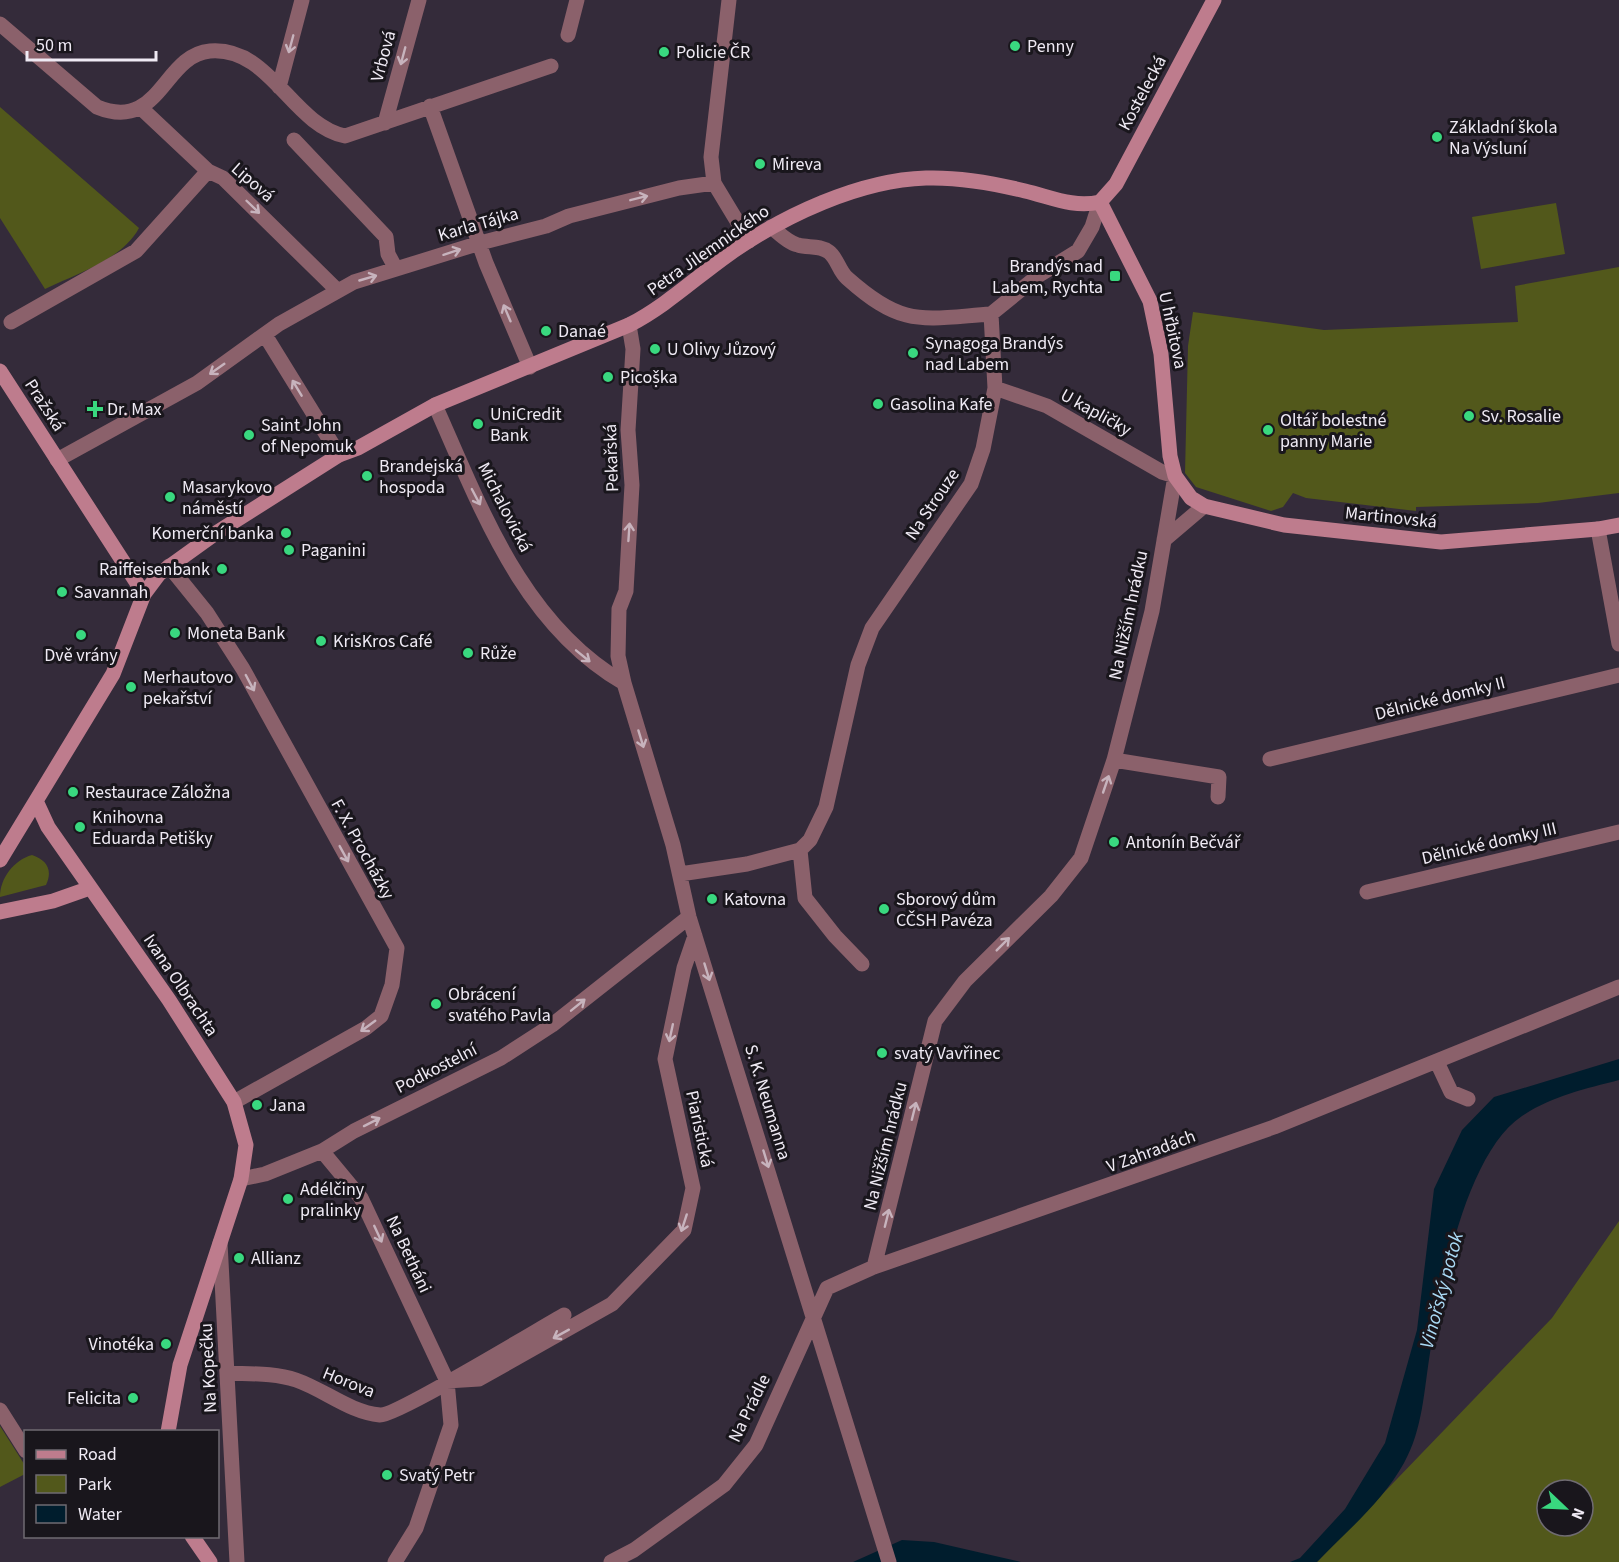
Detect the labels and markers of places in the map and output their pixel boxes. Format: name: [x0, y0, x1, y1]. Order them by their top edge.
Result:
place label: Penny: [1027, 34, 1074, 59]
marker: Penny: [1008, 39, 1022, 53]
place label: Policie ČR: [676, 40, 750, 65]
marker: Policie ČR: [657, 45, 671, 59]
place label: Základní škola Na Výsluní: [1449, 115, 1557, 161]
marker: Základní škola Na Výsluní: [1430, 130, 1444, 144]
place label: Mireva: [772, 152, 822, 177]
marker: Mireva: [753, 157, 767, 171]
place label: Brandýs nad Labem, Rychta: [992, 254, 1103, 300]
marker: Brandýs nad Labem, Rychta: [1108, 269, 1122, 283]
place label: Danaé: [558, 319, 606, 344]
marker: Danaé: [539, 324, 553, 338]
place label: Synagoga Brandýs nad Labem: [925, 331, 1063, 377]
place label: U Olivy Jůzový: [667, 337, 777, 362]
marker: U Olivy Jůzový: [648, 342, 662, 356]
marker: Synagoga Brandýs nad Labem: [906, 346, 920, 360]
place label: Picoṣ̌ka: [620, 365, 678, 390]
marker: Picoṣ̌ka: [601, 370, 615, 384]
place label: Gasolina Kafe: [890, 392, 993, 417]
place label: Dr. Max: [107, 397, 162, 422]
marker: Gasolina Kafe: [871, 397, 885, 411]
marker: Dr. Max: [88, 402, 102, 416]
place label: UniCredit Bank: [490, 402, 562, 448]
place label: Sv. Rosalie: [1481, 404, 1561, 429]
place label: Oltář bolestné panny Marie: [1280, 408, 1387, 454]
marker: Sv. Rosalie: [1462, 409, 1476, 423]
place label: Saint John of Nepomuk: [261, 413, 354, 459]
marker: UniCredit Bank: [471, 417, 485, 431]
marker: Oltář bolestné panny Marie: [1261, 423, 1275, 437]
marker: Saint John of Nepomuk: [242, 428, 256, 442]
place label: Brandejská hospoda: [379, 454, 463, 500]
marker: Brandejská hospoda: [360, 469, 374, 483]
place label: Masarykovo náměstí: [182, 475, 272, 521]
marker: Masarykovo náměstí: [163, 490, 177, 504]
place label: Komerční banka: [152, 521, 274, 546]
marker: Komerční banka: [279, 526, 293, 540]
place label: Paganini: [301, 538, 366, 563]
marker: Paganini: [282, 543, 296, 557]
place label: Raiffeisenbank: [99, 557, 210, 582]
marker: Raiffeisenbank: [215, 562, 229, 576]
place label: Savannah: [74, 580, 148, 605]
marker: Savannah: [55, 585, 69, 599]
place label: Moneta Bank: [187, 621, 285, 646]
marker: Moneta Bank: [168, 626, 182, 640]
marker: Dvě vrány: [74, 628, 88, 642]
place label: KrisKros Café: [333, 629, 432, 654]
marker: KrisKros Café: [314, 634, 328, 648]
place label: Růže: [480, 641, 517, 666]
place label: Dvě vrány: [44, 643, 118, 668]
marker: Růže: [461, 646, 475, 660]
place label: Merhautovo pekařství: [143, 665, 234, 711]
marker: Merhautovo pekařství: [124, 680, 138, 694]
place label: Restaurace Záložna: [85, 780, 230, 805]
marker: Restaurace Záložna: [66, 785, 80, 799]
place label: Knihovna Eduarda Petišky: [92, 805, 213, 851]
marker: Knihovna Eduarda Petišky: [73, 820, 87, 834]
place label: Antonín Bečvář: [1126, 830, 1242, 855]
marker: Antonín Bečvář: [1107, 835, 1121, 849]
place label: Katovna: [724, 887, 786, 912]
place label: Sborový dům CČSH Pavéza: [896, 887, 996, 933]
marker: Katovna: [705, 892, 719, 906]
marker: Sborový dům CČSH Pavéza: [877, 902, 891, 916]
place label: Obrácení svatého Pavla: [448, 982, 551, 1028]
marker: Obrácení svatého Pavla: [429, 997, 443, 1011]
place label: svatý Vavřinec: [894, 1041, 1001, 1066]
marker: svatý Vavřinec: [875, 1046, 889, 1060]
place label: Jana: [269, 1093, 306, 1118]
marker: Jana: [250, 1098, 264, 1112]
place label: Adélčiny pralinky: [300, 1177, 365, 1223]
marker: Adélčiny pralinky: [281, 1192, 295, 1206]
place label: Allianz: [251, 1246, 301, 1271]
marker: Allianz: [232, 1251, 246, 1265]
place label: Vinotéka: [88, 1332, 154, 1357]
marker: Vinotéka: [159, 1337, 173, 1351]
place label: Felicita: [67, 1386, 121, 1411]
marker: Felicita: [126, 1391, 140, 1405]
place label: Svatý Petr: [399, 1463, 475, 1488]
marker: Svatý Petr: [380, 1468, 394, 1482]

